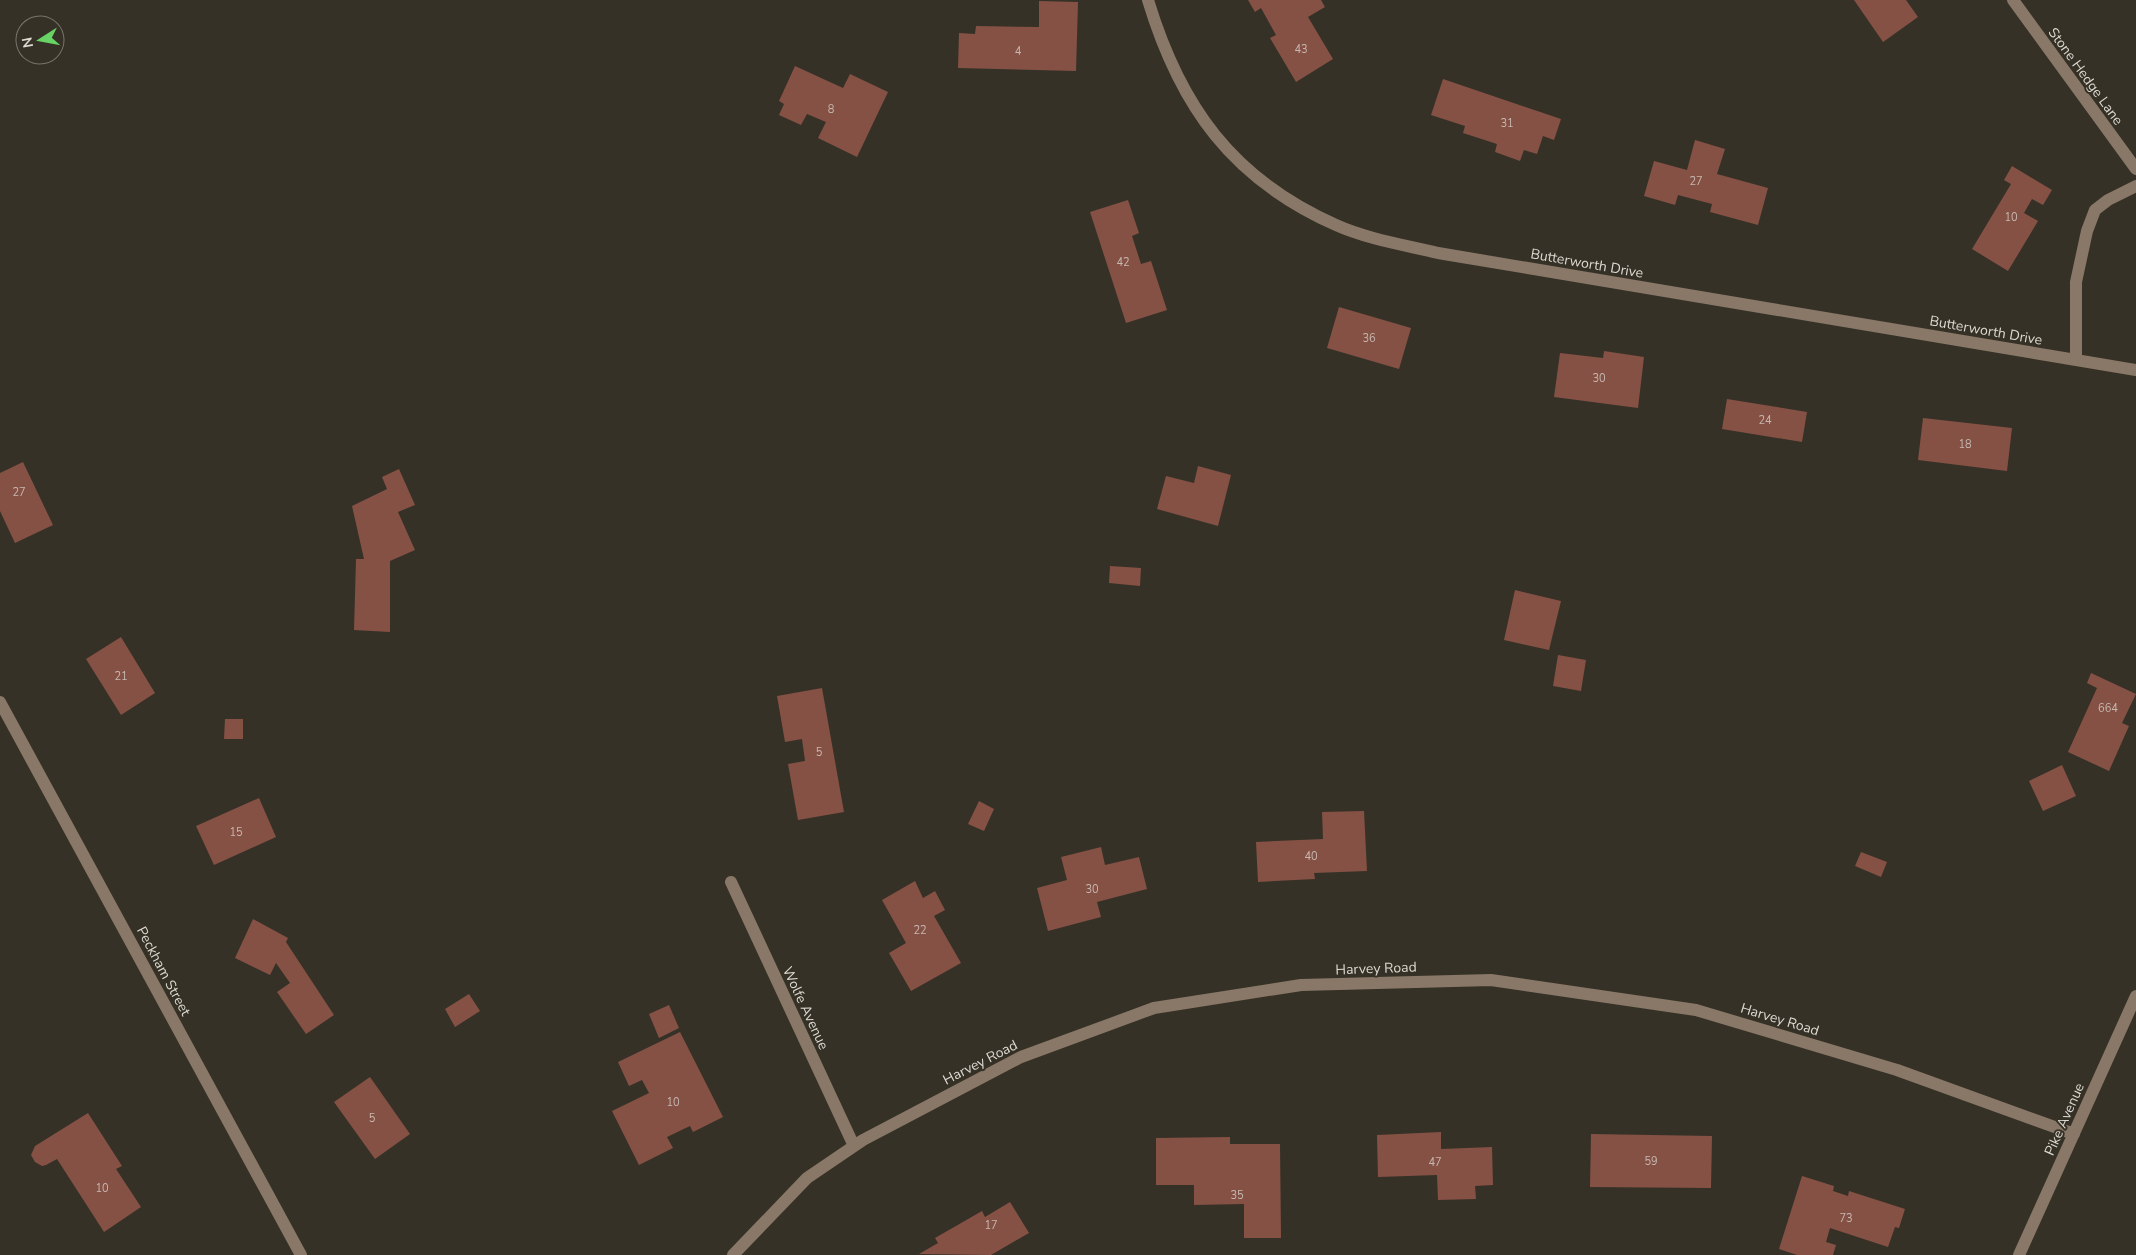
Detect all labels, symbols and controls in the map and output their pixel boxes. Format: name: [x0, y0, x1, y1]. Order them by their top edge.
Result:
north arrow: [15, 15, 65, 65]
street label: Stone Hedge Lane: [2044, 24, 2127, 129]
text: N: [17, 35, 38, 49]
house number: 43: [1294, 42, 1308, 57]
house number: 4: [1015, 44, 1022, 59]
house number: 8: [828, 102, 835, 117]
house number: 31: [1500, 116, 1514, 131]
house number: 27: [1689, 174, 1703, 189]
house number: 10: [2004, 210, 2018, 225]
street label: Butterworth Drive: [1529, 244, 1645, 283]
house number: 42: [1116, 255, 1130, 270]
street label: Butterworth Drive: [1928, 311, 2044, 350]
house number: 36: [1362, 331, 1376, 346]
house number: 30: [1592, 371, 1606, 386]
house number: 24: [1758, 413, 1772, 428]
house number: 18: [1958, 437, 1972, 452]
house number: 27: [12, 485, 26, 500]
house number: 21: [114, 669, 128, 684]
house number: 664: [2098, 701, 2118, 716]
house number: 5: [816, 745, 823, 760]
house number: 15: [229, 825, 243, 840]
house number: 40: [1304, 849, 1318, 864]
house number: 30: [1085, 882, 1099, 897]
street label: Peckham Street: [132, 923, 195, 1019]
house number: 22: [913, 923, 927, 938]
street label: Harvey Road: [1335, 958, 1417, 979]
street label: Wolfe Avenue: [778, 964, 833, 1053]
street label: Harvey Road: [1738, 999, 1822, 1040]
street label: Harvey Road: [940, 1036, 1021, 1089]
street label: Pike Avenue: [2040, 1080, 2089, 1159]
house number: 10: [666, 1095, 680, 1110]
house number: 5: [369, 1111, 376, 1126]
house number: 59: [1644, 1154, 1658, 1169]
house number: 47: [1428, 1155, 1442, 1170]
house number: 10: [95, 1181, 109, 1196]
house number: 35: [1230, 1188, 1244, 1203]
house number: 73: [1839, 1211, 1853, 1226]
house number: 17: [984, 1218, 998, 1233]

